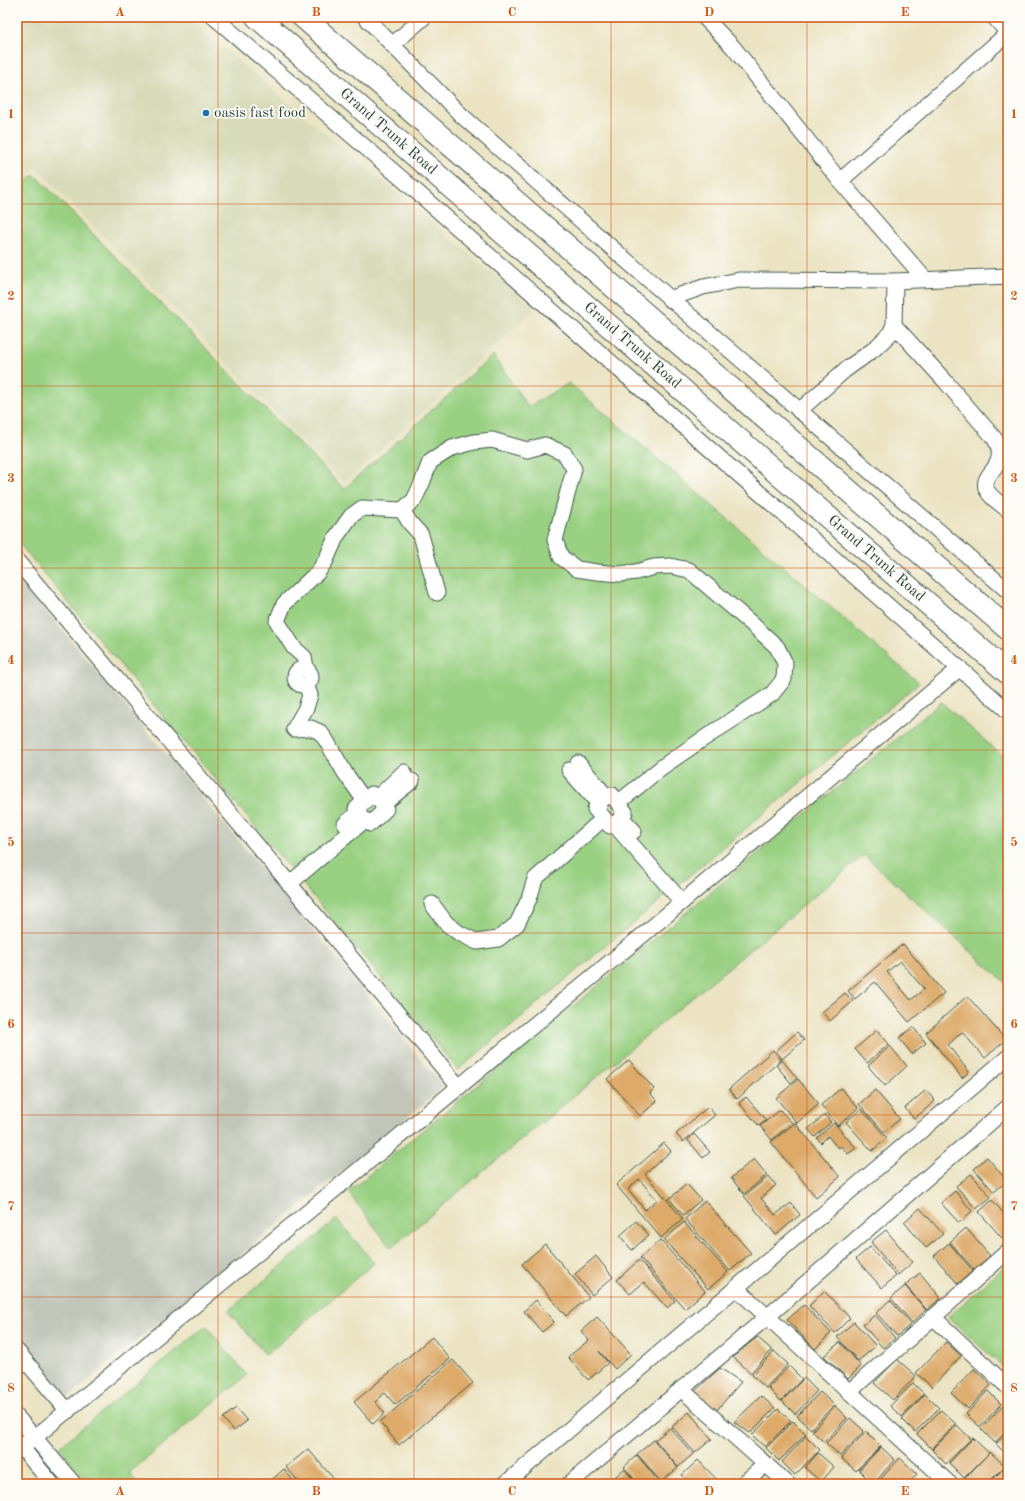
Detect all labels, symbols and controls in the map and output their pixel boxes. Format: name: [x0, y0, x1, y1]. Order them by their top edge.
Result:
text: A: [115, 6, 125, 19]
text: B: [311, 6, 321, 19]
text: C: [508, 6, 516, 19]
text: D: [704, 6, 714, 19]
text: E: [901, 6, 910, 19]
street label: Grand Trunk Road: [337, 86, 439, 178]
place label: oasis fast food: [214, 106, 306, 121]
text: 1: [7, 108, 15, 121]
marker: oasis fast food: [201, 108, 211, 118]
text: 1: [1010, 108, 1018, 121]
text: 2: [7, 290, 15, 303]
text: 2: [1010, 290, 1018, 303]
street label: Grand Trunk Road: [581, 300, 683, 392]
text: 3: [7, 472, 15, 485]
text: 3: [1010, 472, 1018, 485]
street label: Grand Trunk Road: [825, 513, 927, 605]
text: 4: [7, 654, 15, 667]
text: 4: [1010, 654, 1018, 667]
text: 5: [7, 836, 15, 849]
text: 5: [1010, 836, 1018, 849]
text: 6: [7, 1018, 15, 1031]
text: 6: [1010, 1018, 1018, 1031]
text: 7: [7, 1200, 15, 1213]
text: 7: [1010, 1200, 1018, 1213]
text: 8: [7, 1382, 15, 1395]
text: 8: [1010, 1382, 1018, 1395]
text: A: [115, 1485, 125, 1498]
text: B: [311, 1485, 321, 1498]
text: C: [508, 1485, 516, 1498]
text: D: [704, 1485, 714, 1498]
text: E: [901, 1485, 910, 1498]

